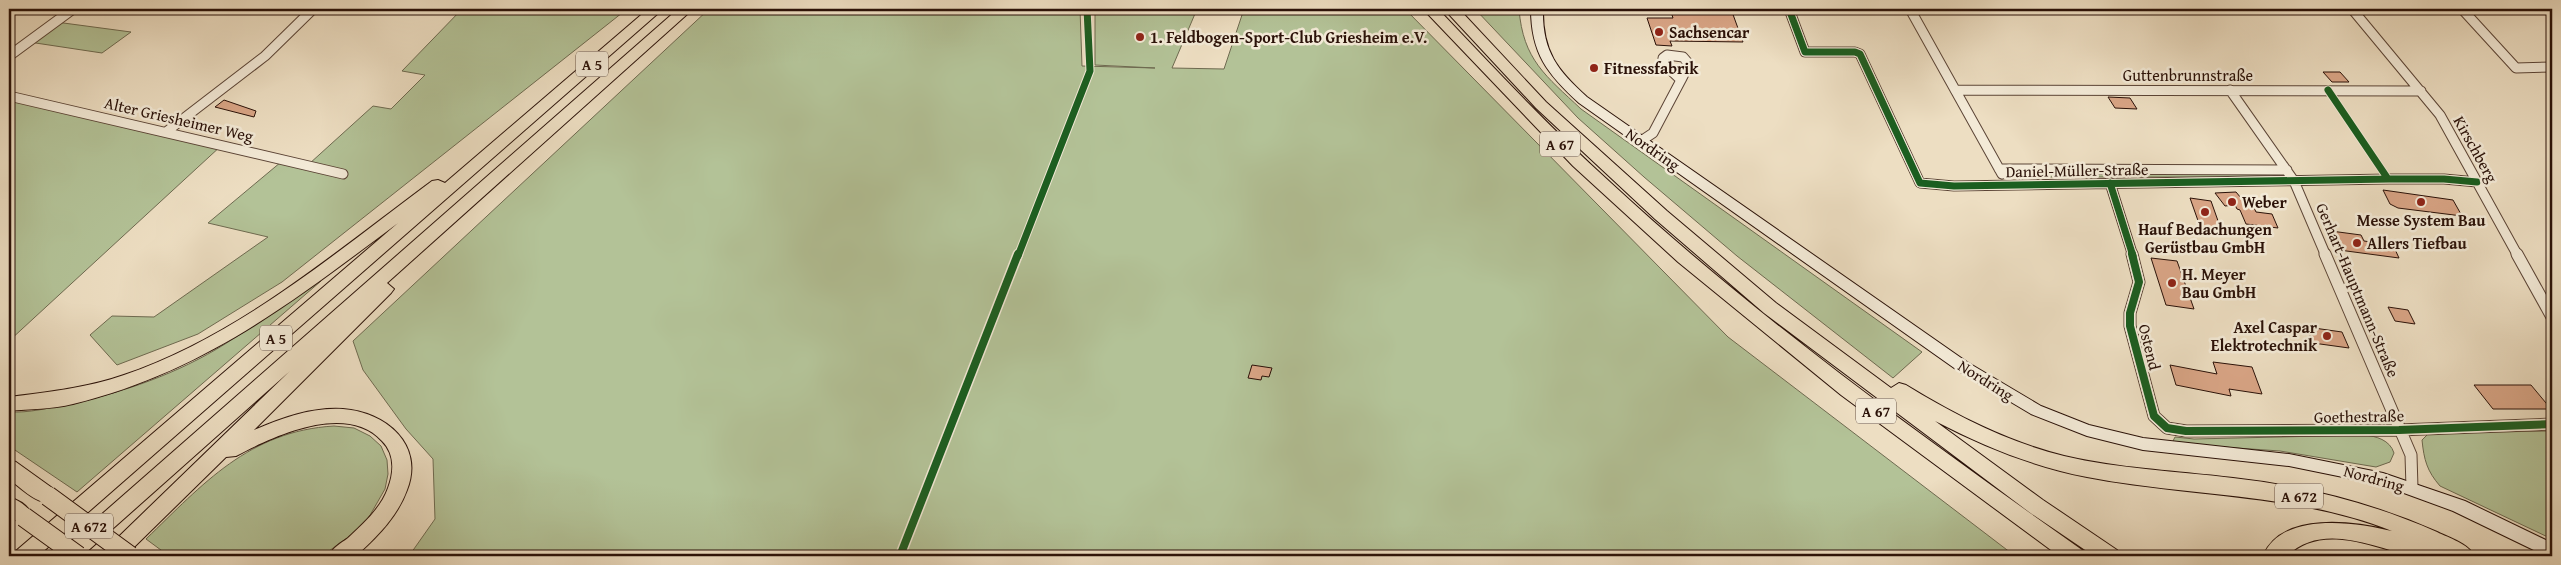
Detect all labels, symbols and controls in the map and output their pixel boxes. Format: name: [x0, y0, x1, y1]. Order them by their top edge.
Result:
place label: Sachsencar: [1669, 20, 1750, 44]
place label: 1. Feldbogen-Sport-Club Griesheim e.V.: [1150, 25, 1427, 49]
marker: Sachsencar: [1653, 26, 1665, 38]
marker: 1. Feldbogen-Sport-Club Griesheim e.V.: [1134, 31, 1146, 43]
road number: A 5: [576, 52, 608, 76]
place label: Fitnessfabrik: [1604, 56, 1699, 80]
marker: Fitnessfabrik: [1588, 62, 1600, 74]
street label: Guttenbrunnstraße: [2123, 63, 2253, 87]
street label: Alter Griesheimer Weg: [102, 90, 256, 148]
street label: Kirschberg: [2448, 111, 2504, 187]
street label: Nordring: [1621, 121, 1685, 177]
road number: A 67: [1540, 132, 1580, 156]
street label: Daniel-Müller-Straße: [2005, 157, 2149, 183]
place label: Weber: [2242, 190, 2287, 214]
marker: Weber: [2226, 196, 2238, 208]
marker: Messe System Bau: [2415, 196, 2427, 208]
street label: Gerhart-Hauptmann-Straße: [2310, 199, 2406, 381]
marker: Hauf Bedachungen Gerüstbau GmbH: [2199, 206, 2211, 218]
place label: Messe System Bau: [2357, 208, 2486, 232]
place label: Hauf Bedachungen Gerüstbau GmbH: [2138, 217, 2272, 259]
place label: Allers Tiefbau: [2367, 231, 2468, 255]
marker: Allers Tiefbau: [2351, 237, 2363, 249]
place label: H. Meyer Bau GmbH: [2182, 262, 2256, 304]
marker: H. Meyer Bau GmbH: [2166, 277, 2178, 289]
place label: Axel Caspar Elektrotechnik: [2211, 315, 2318, 357]
street label: Ostend: [2133, 321, 2167, 373]
road number: A 5: [260, 326, 292, 350]
marker: Axel Caspar Elektrotechnik: [2321, 330, 2333, 342]
street label: Nordring: [1954, 353, 2019, 407]
road number: A 67: [1856, 398, 1896, 424]
street label: Goethestraße: [2314, 403, 2404, 429]
street label: Nordring: [2341, 458, 2407, 498]
road number: A 672: [2275, 484, 2323, 508]
road number: A 672: [65, 514, 113, 538]

